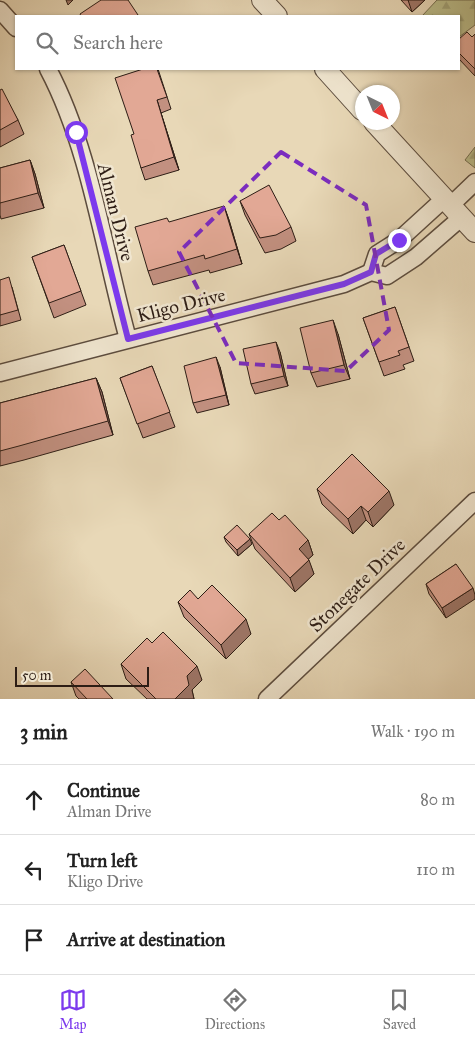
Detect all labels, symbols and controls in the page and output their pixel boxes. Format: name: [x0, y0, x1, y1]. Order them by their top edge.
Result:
search box: [15, 15, 460, 70]
icon: search: [33, 29, 61, 57]
text: Search here: [73, 31, 163, 54]
north arrow: [355, 85, 400, 130]
route start: [65, 121, 88, 144]
street label: Alman Drive: [92, 160, 139, 263]
route end: [388, 229, 411, 252]
street label: Kligo Drive: [134, 283, 228, 328]
street label: Stonegate Drive: [304, 533, 411, 637]
scale bar: [15, 664, 149, 687]
text: 50 m: [22, 667, 51, 684]
text: 3 min: [20, 719, 68, 745]
text: Walk · 190 m: [371, 722, 455, 741]
text: Continue: [67, 779, 140, 802]
icon: ahead: [20, 786, 48, 814]
text: 80 m: [420, 790, 455, 809]
text: Alman Drive: [67, 802, 151, 821]
text: Turn left: [67, 849, 137, 872]
icon: left: [20, 856, 48, 884]
text: 110 m: [416, 860, 455, 879]
text: Kligo Drive: [67, 872, 143, 891]
icon: arrive: [20, 926, 48, 954]
text: Arrive at destination: [67, 928, 225, 951]
tab: Map: [59, 986, 87, 1033]
tab: Directions: [205, 986, 265, 1033]
tab: Saved: [383, 986, 416, 1033]

